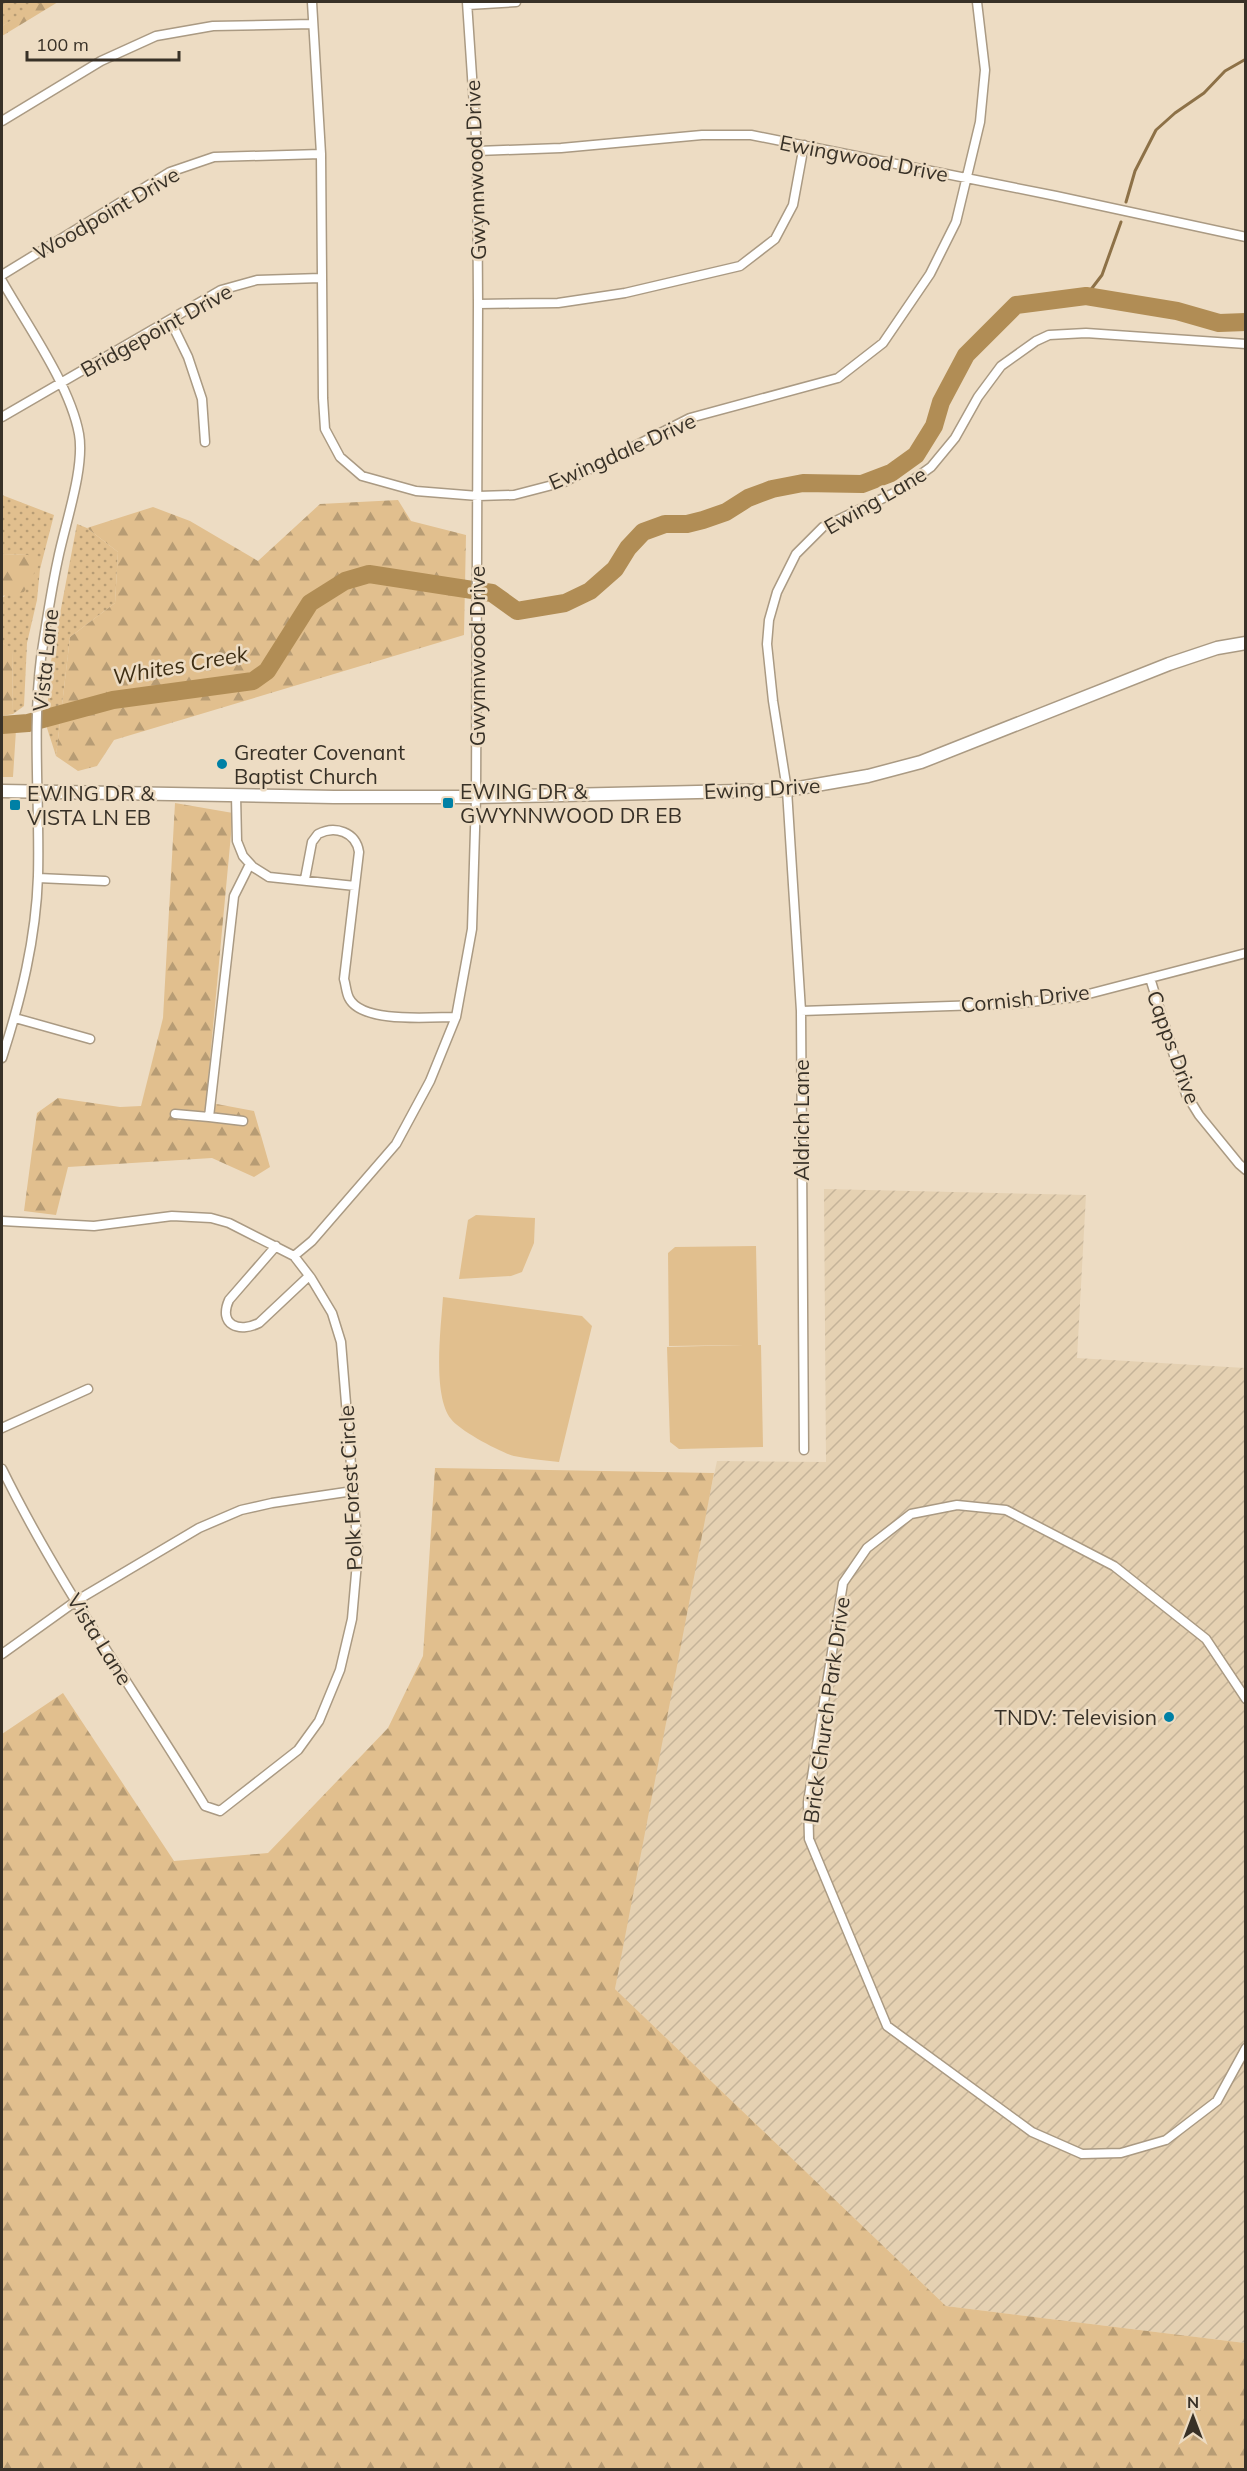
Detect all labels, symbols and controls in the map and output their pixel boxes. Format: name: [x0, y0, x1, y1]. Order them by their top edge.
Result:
scale bar: [27, 24, 178, 62]
text: 100 m: [36, 33, 89, 56]
street label: Gwynnwood Drive: [459, 79, 491, 261]
street label: Ewingwood Drive: [777, 129, 951, 187]
street label: Woodpoint Drive: [28, 161, 184, 265]
street label: Bridgepoint Drive: [76, 278, 236, 382]
street label: Ewingdale Drive: [544, 407, 700, 495]
street label: Ewing Lane: [819, 460, 931, 540]
street label: Gwynnwood Drive: [464, 566, 490, 746]
street label: Vista Lane: [27, 607, 63, 713]
water label: Whites Creek: [110, 639, 251, 691]
place label: Greater Covenant Baptist Church: [234, 739, 405, 789]
marker: Greater Covenant Baptist Church: [215, 757, 229, 771]
street label: Ewing Drive: [703, 772, 821, 804]
place label: EWING DR & GWYNNWOOD DR EB: [460, 778, 682, 828]
place label: EWING DR & VISTA LN EB: [27, 780, 155, 830]
marker: EWING DR & GWYNNWOOD DR EB: [441, 796, 455, 810]
marker: EWING DR & VISTA LN EB: [8, 798, 22, 812]
street label: Cornish Drive: [959, 978, 1091, 1018]
street label: Capps Drive: [1142, 987, 1206, 1107]
street label: Aldrich Lane: [788, 1059, 814, 1181]
street label: Polk Forest Circle: [333, 1405, 367, 1571]
street label: Vista Lane: [62, 1588, 138, 1690]
street label: Brick Church Park Drive: [797, 1595, 855, 1825]
place label: TNDV: Television: [994, 1704, 1157, 1730]
marker: TNDV: Television: [1162, 1710, 1176, 1724]
north arrow: [1163, 2387, 1223, 2447]
text: N: [1187, 2392, 1199, 2412]

